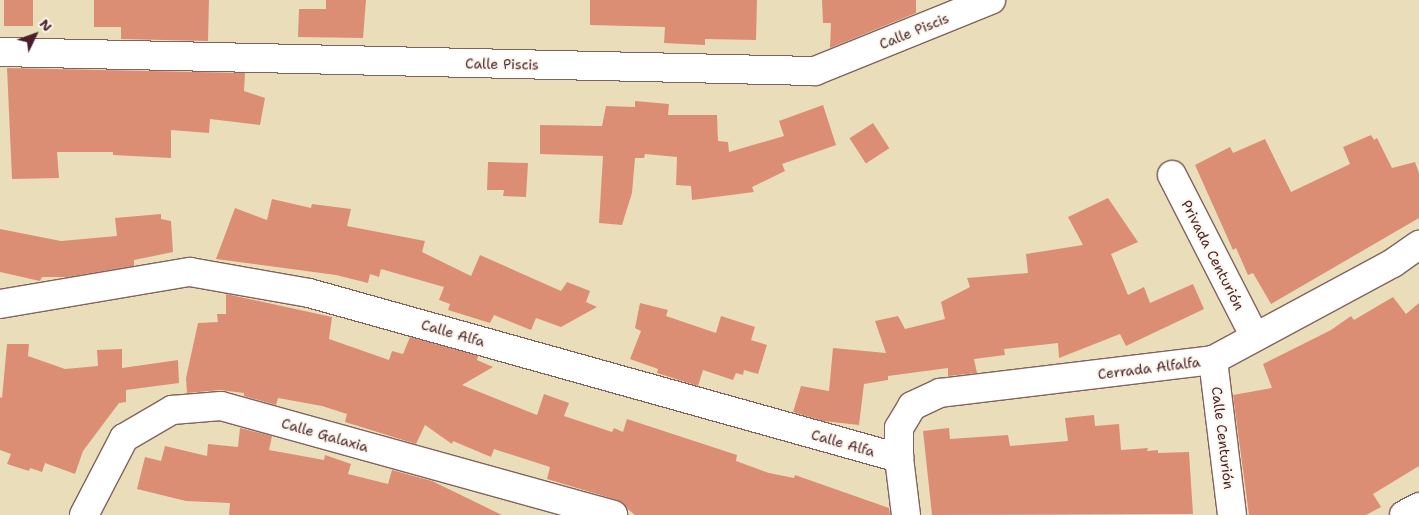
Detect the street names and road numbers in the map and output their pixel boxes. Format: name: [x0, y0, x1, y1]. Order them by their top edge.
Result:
street label: Calle Piscis: [877, 9, 951, 53]
street label: Calle Piscis: [465, 55, 539, 73]
street label: Privada Centurión: [1178, 197, 1248, 313]
street label: Calle Alfa: [419, 316, 487, 350]
street label: Cerrada Alfalfa: [1097, 353, 1201, 383]
street label: Calle Centurión: [1208, 386, 1238, 490]
street label: Calle Galaxia: [279, 415, 371, 455]
street label: Calle Alfa: [809, 426, 877, 460]

